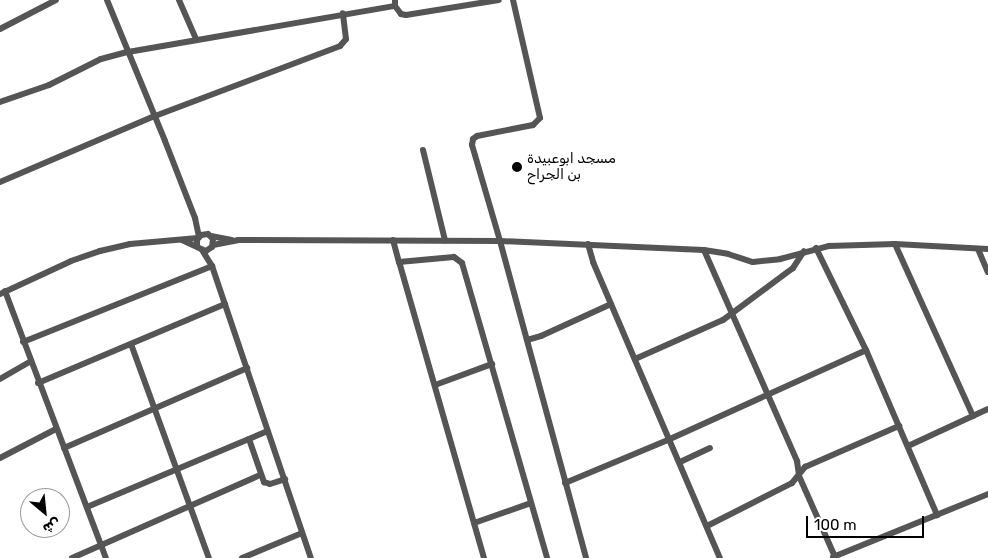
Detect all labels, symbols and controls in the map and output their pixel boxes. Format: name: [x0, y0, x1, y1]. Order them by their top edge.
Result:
place label: مسجد ابوعبيدة بن الجراح: [527, 151, 616, 184]
marker: مسجد ابوعبيدة بن الجراح: [511, 161, 523, 173]
north arrow: [20, 488, 70, 538]
scale bar: [808, 506, 926, 538]
text: ش: [40, 514, 64, 537]
text: 100 m: [814, 516, 856, 534]

